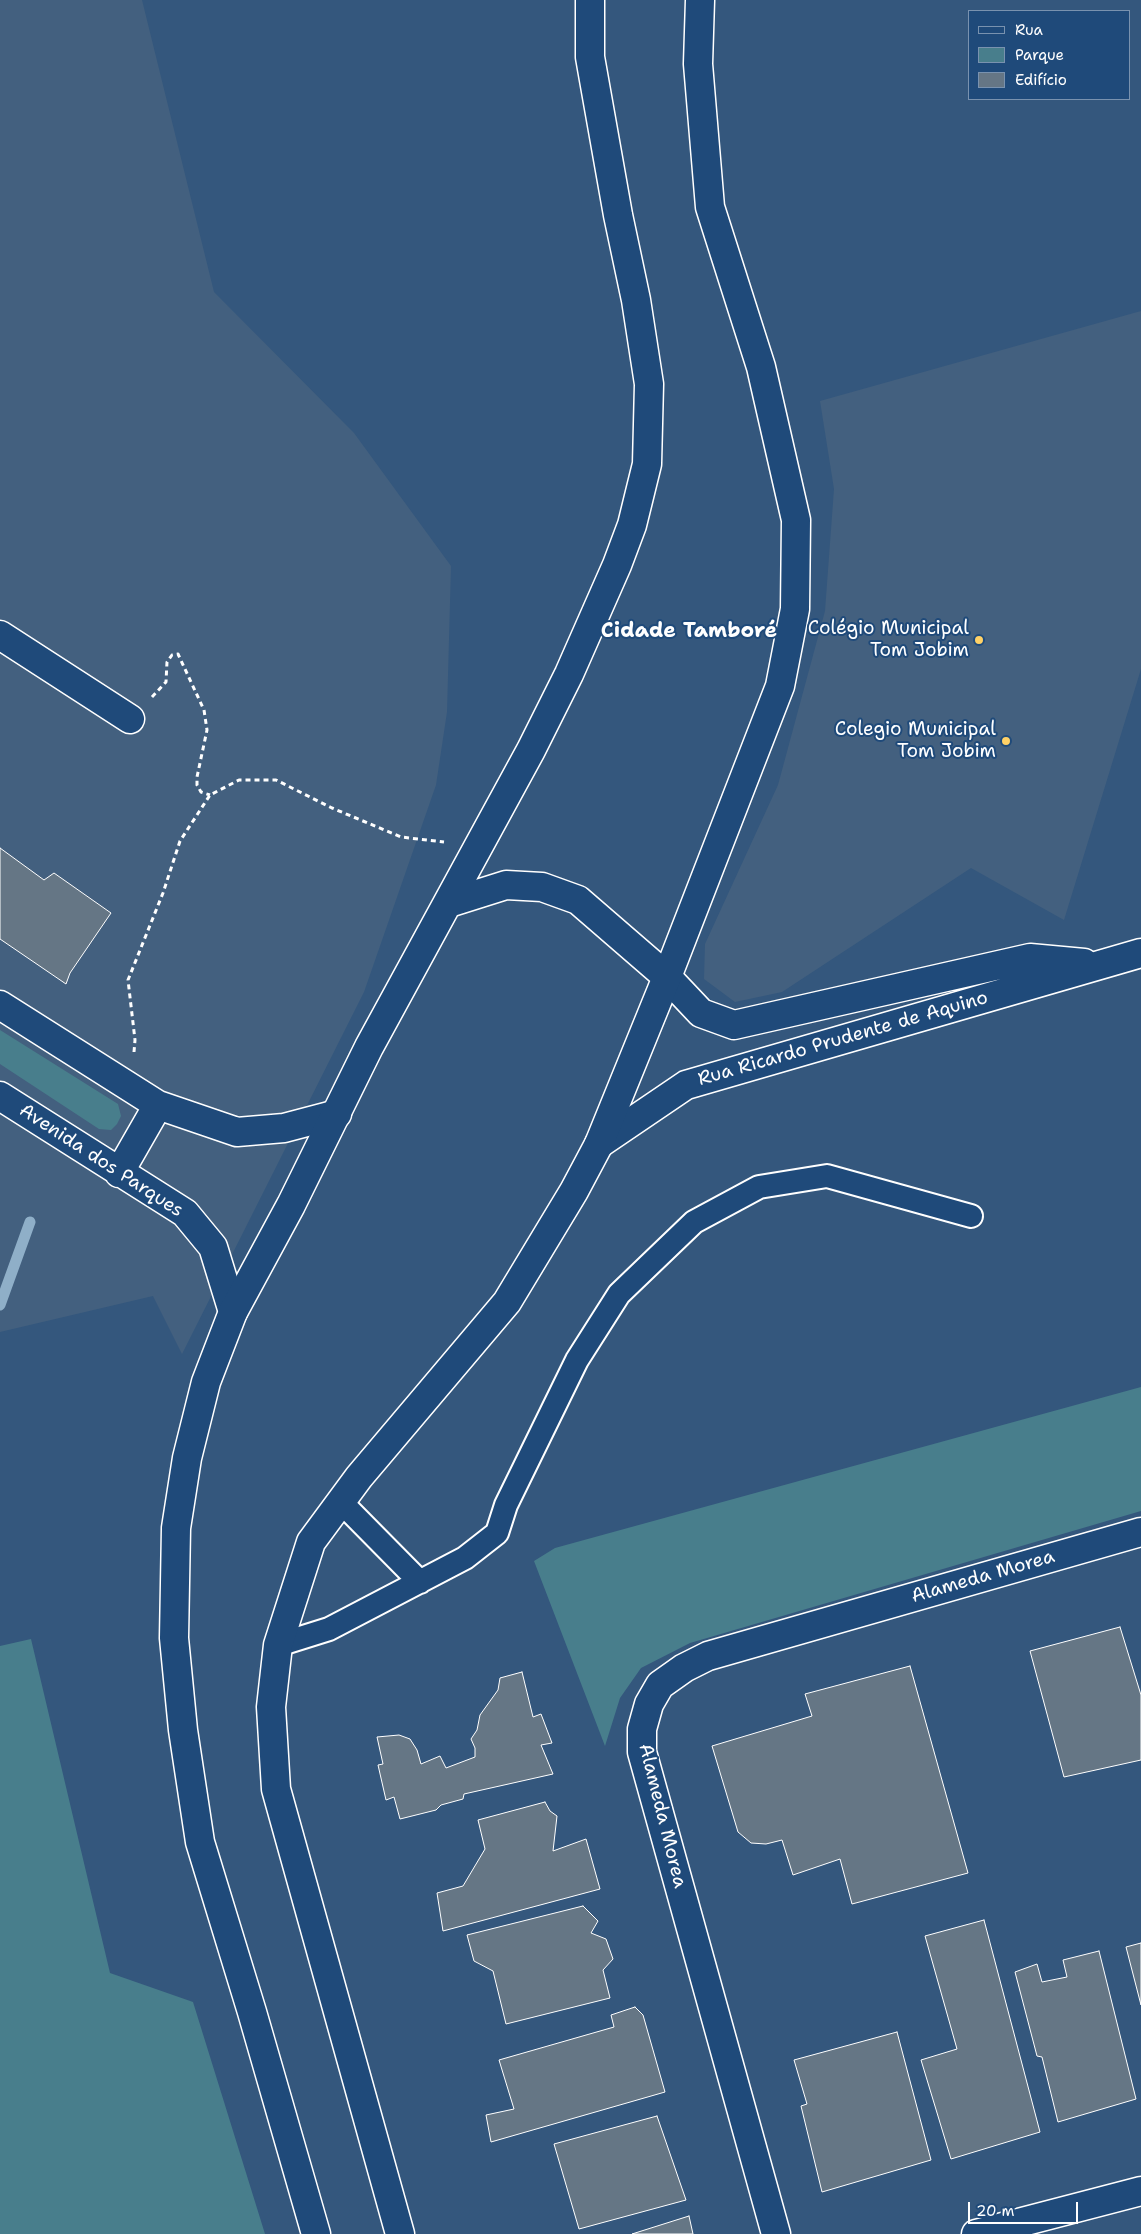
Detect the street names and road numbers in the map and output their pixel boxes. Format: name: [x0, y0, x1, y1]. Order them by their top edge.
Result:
street label: Rua Ricardo Prudente de Aquino: [695, 987, 991, 1091]
street label: Avenida dos Parques: [15, 1099, 187, 1223]
street label: Alameda Morea: [909, 1546, 1057, 1608]
street label: Alameda Morea: [633, 1741, 691, 1891]

